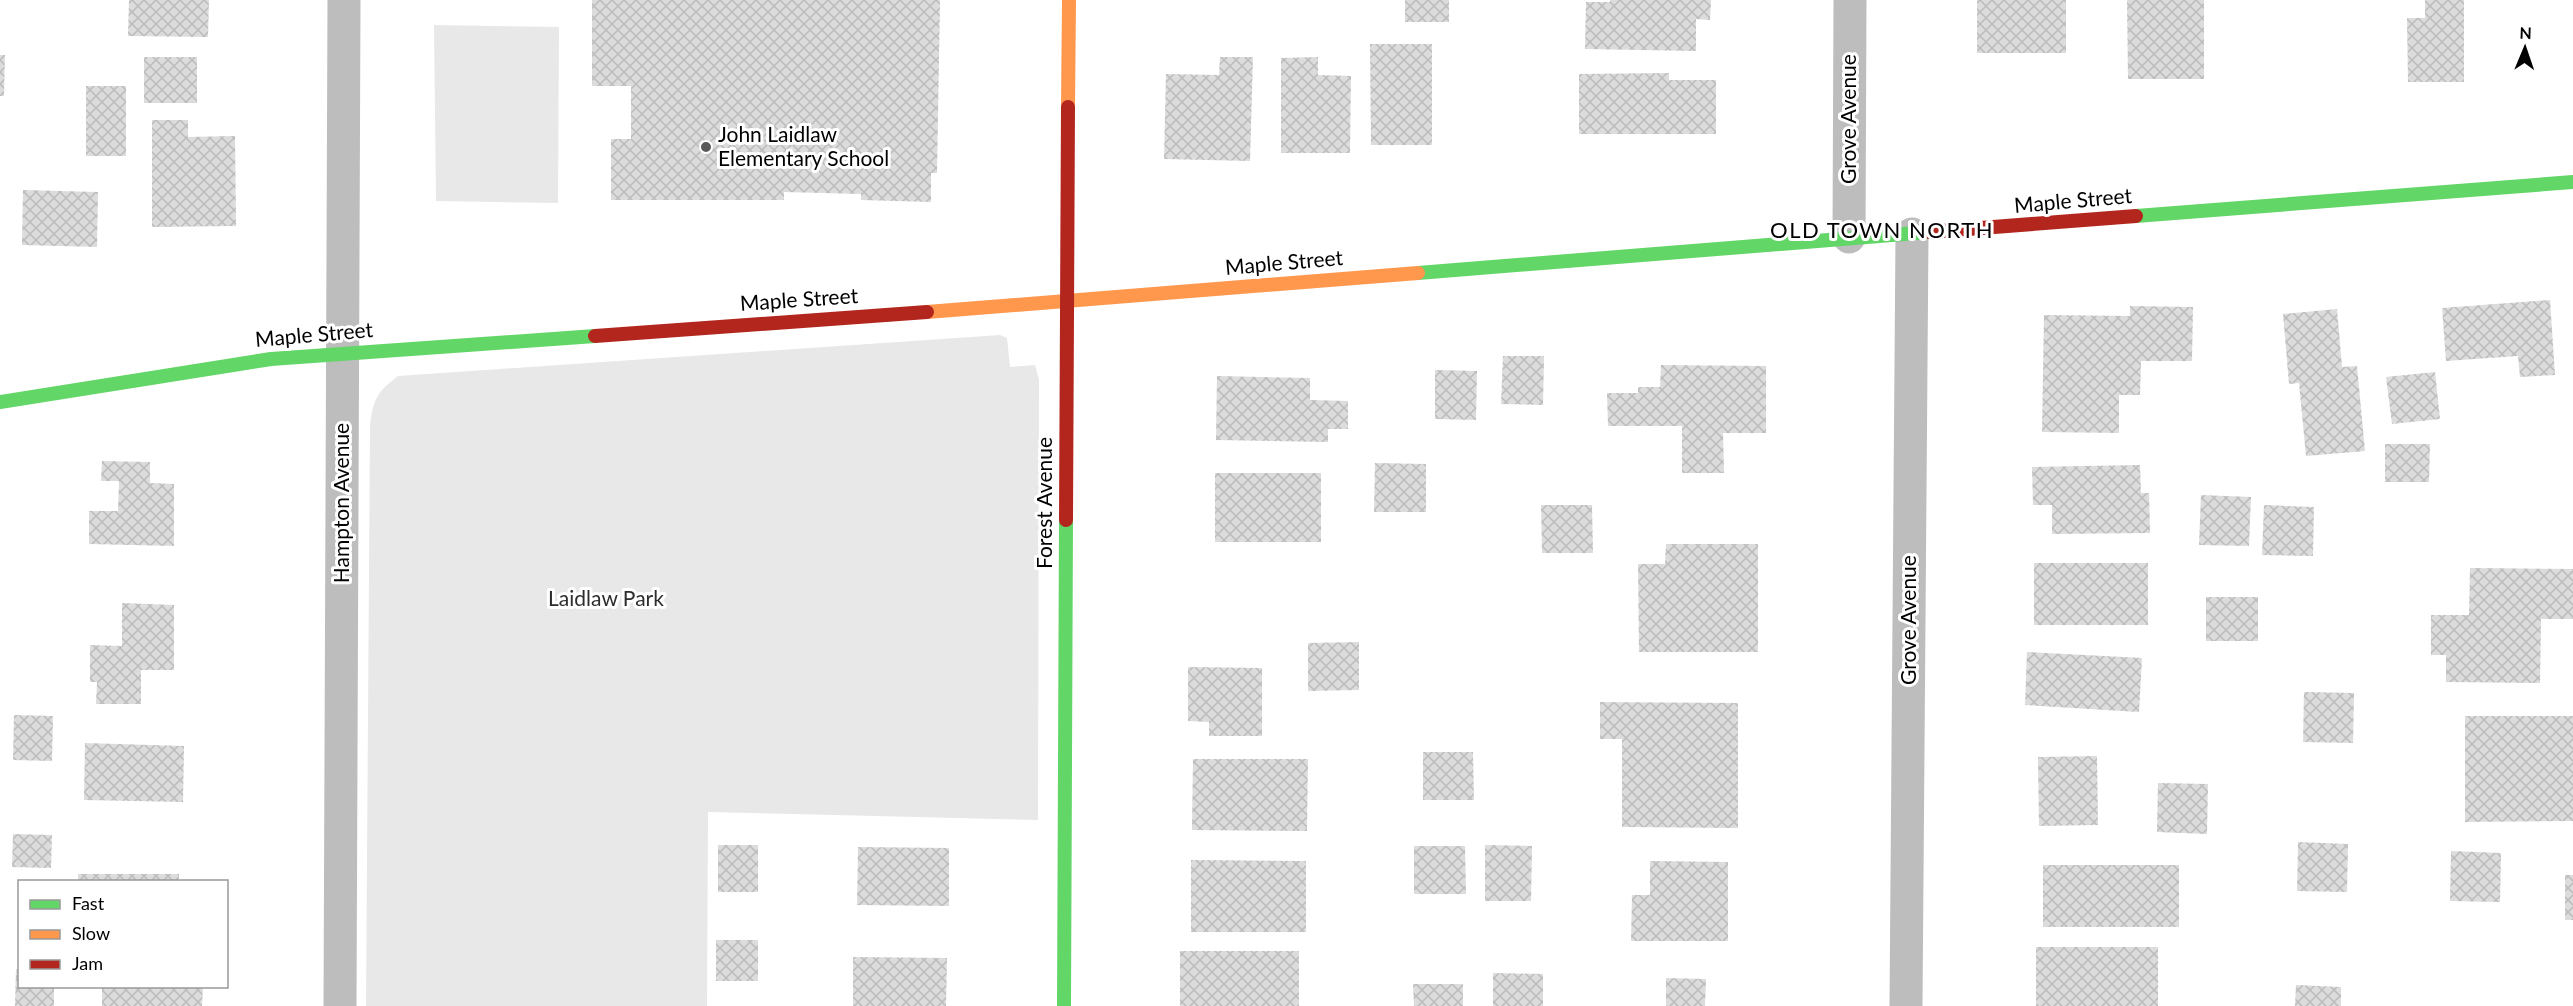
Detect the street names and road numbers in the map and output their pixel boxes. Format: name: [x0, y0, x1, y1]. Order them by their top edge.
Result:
street label: Grove Avenue: [1835, 54, 1860, 184]
street label: Maple Street: [2013, 182, 2133, 217]
street label: Maple Street: [1224, 244, 1344, 279]
street label: Maple Street: [739, 282, 859, 315]
street label: Maple Street: [254, 316, 374, 351]
street label: Hampton Avenue: [328, 423, 353, 583]
street label: Forest Avenue: [1031, 437, 1056, 569]
street label: Grove Avenue: [1895, 555, 1920, 685]

